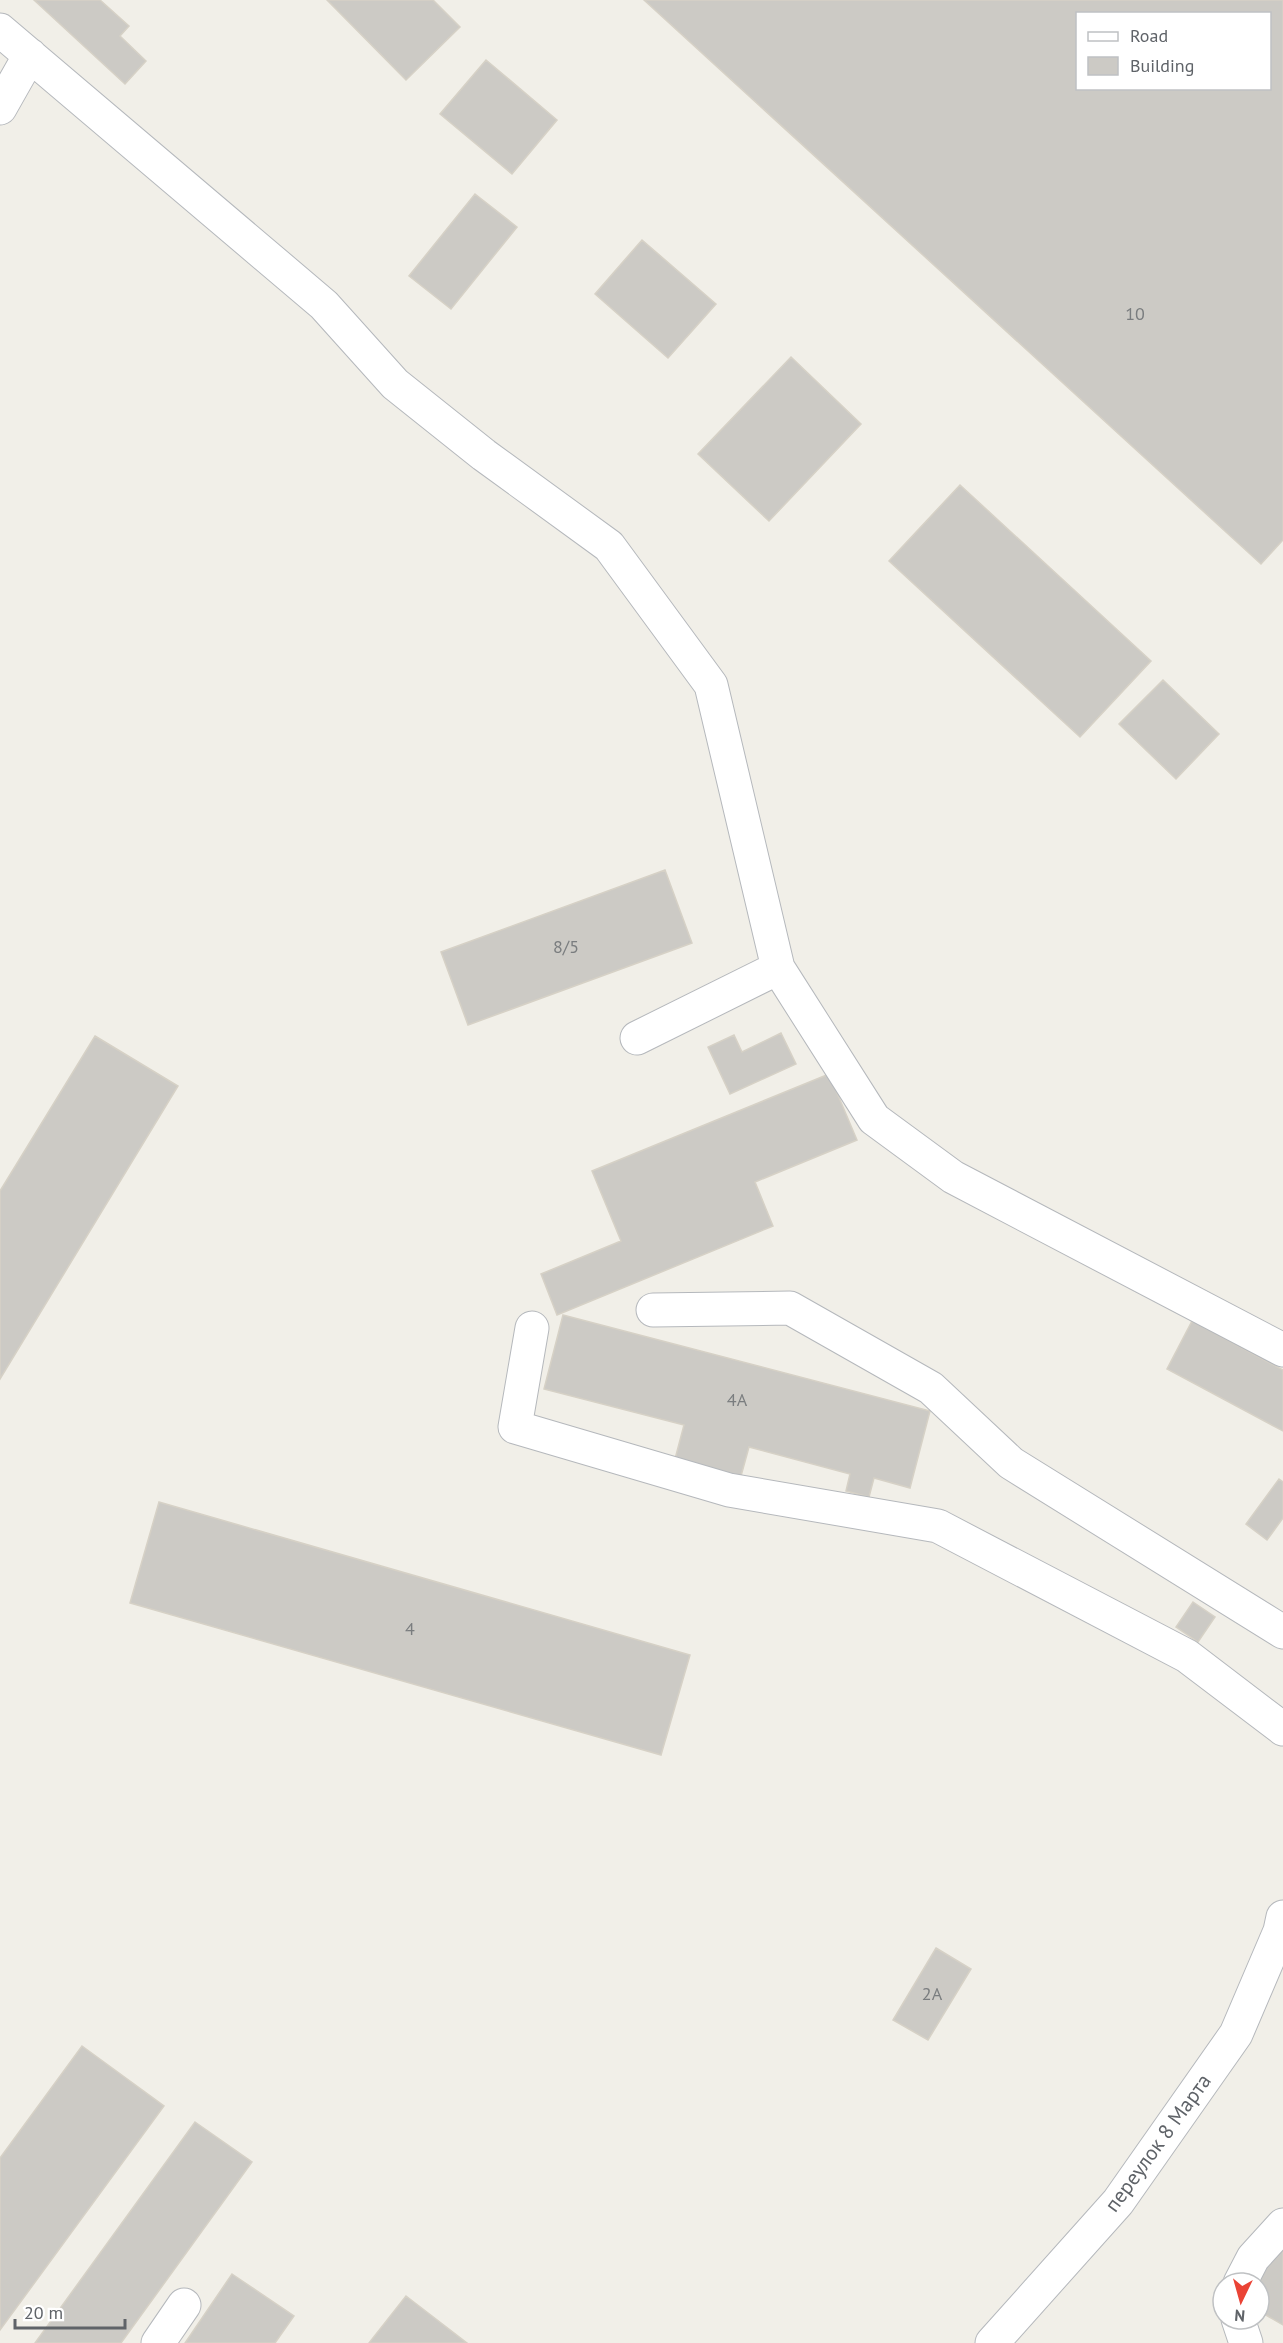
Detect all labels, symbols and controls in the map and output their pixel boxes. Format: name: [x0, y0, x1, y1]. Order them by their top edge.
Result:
legend: [1076, 12, 1271, 90]
text: Road: [1130, 24, 1168, 47]
text: Building: [1130, 54, 1194, 77]
house number: 10: [1125, 302, 1145, 325]
house number: 8/5: [553, 935, 579, 958]
house number: 4А: [727, 1388, 748, 1411]
house number: 4: [405, 1617, 415, 1640]
house number: 2А: [922, 1982, 943, 2005]
street label: переулок 8 Марта: [1098, 2068, 1217, 2217]
north arrow: [1211, 2271, 1271, 2331]
scale bar: [15, 2292, 124, 2330]
text: 20 m: [24, 2301, 63, 2324]
text: N: [1234, 2306, 1246, 2326]

